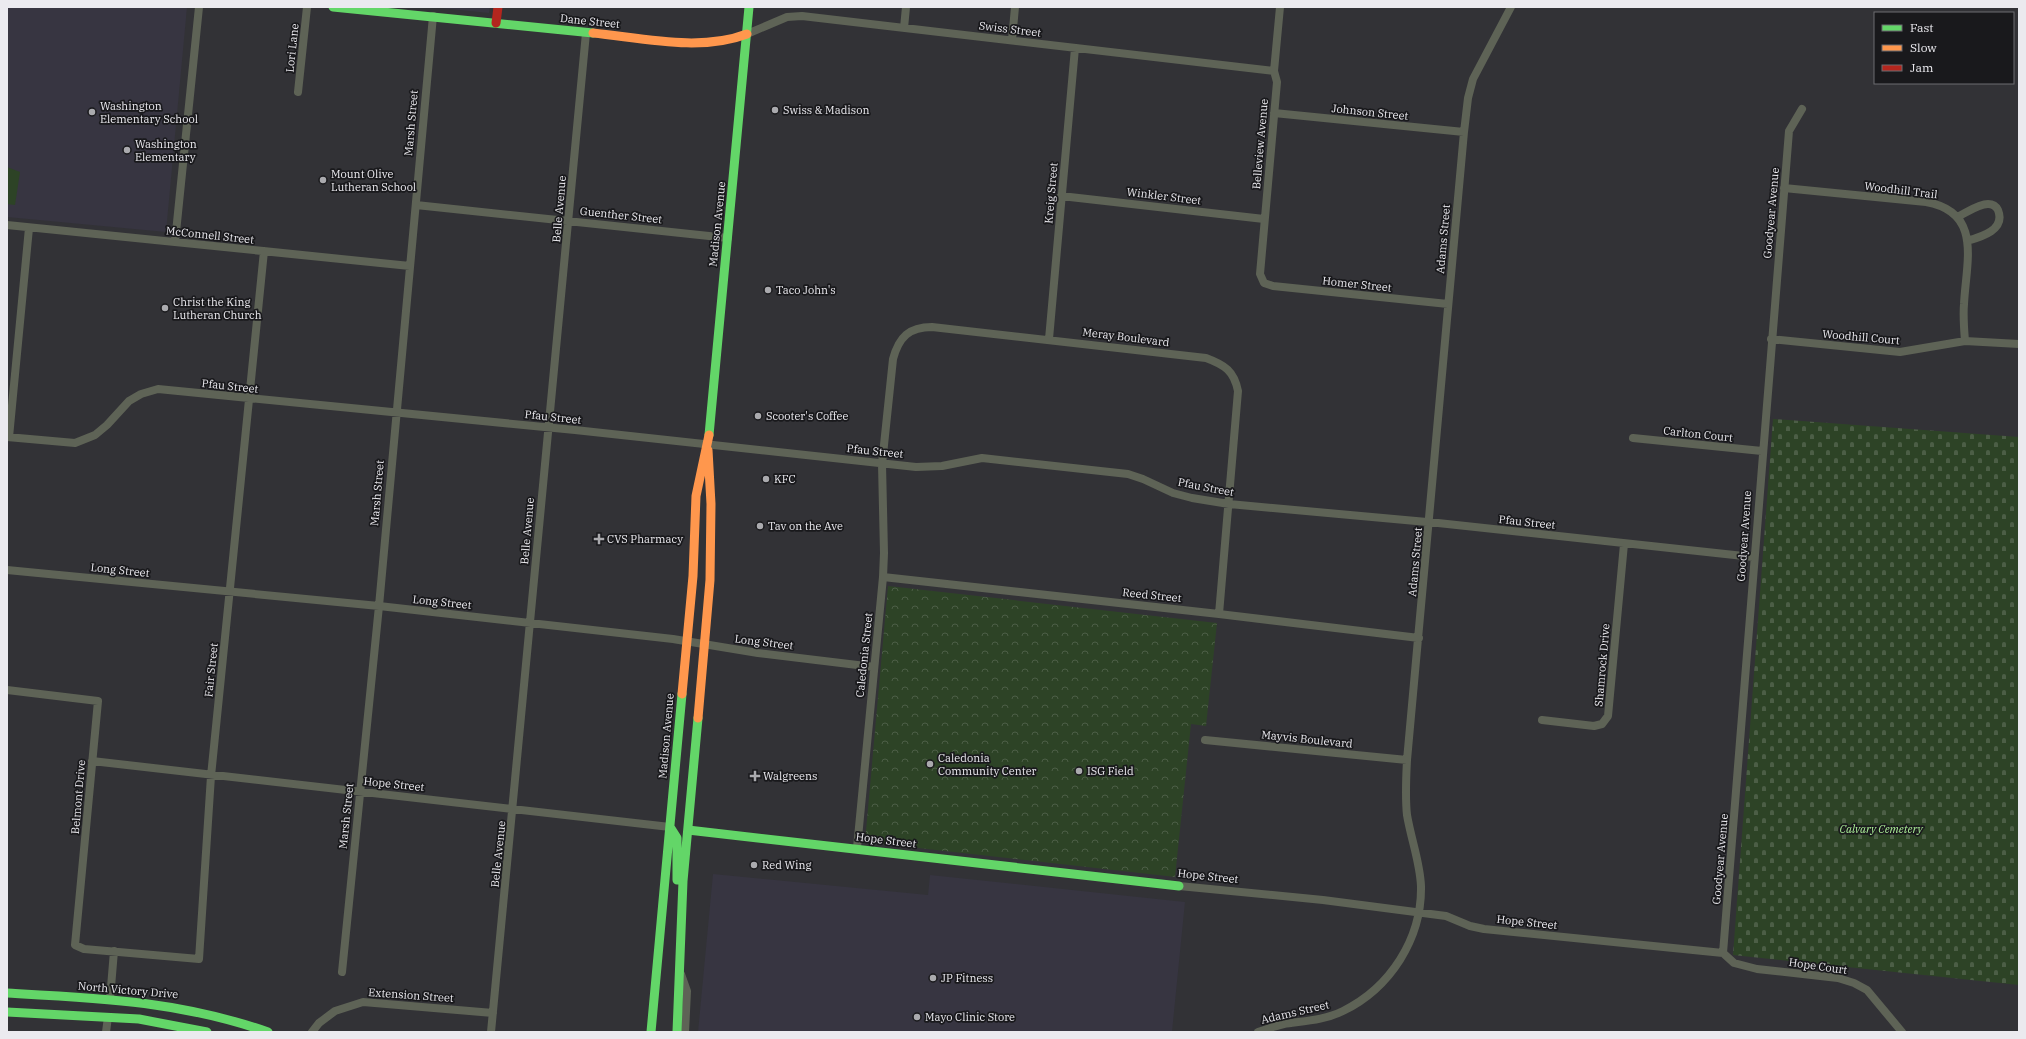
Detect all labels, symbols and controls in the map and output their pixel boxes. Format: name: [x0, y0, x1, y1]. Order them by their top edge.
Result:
street label: Dane Street: [559, 11, 621, 31]
legend: [1874, 12, 2014, 84]
street label: Swiss Street: [978, 18, 1042, 40]
text: Fast: [1910, 20, 1934, 35]
street label: Lori Lane: [282, 23, 302, 73]
text: Slow: [1910, 40, 1937, 55]
text: Jam: [1910, 60, 1934, 75]
street label: Marsh Street: [401, 89, 421, 157]
street label: Belleview Avenue: [1249, 98, 1271, 190]
place label: Washington Elementary School: [100, 99, 198, 126]
street label: Johnson Street: [1331, 101, 1409, 123]
place label: Swiss & Madison: [783, 103, 869, 117]
marker: Swiss & Madison: [770, 105, 780, 115]
marker: Washington Elementary School: [87, 107, 97, 117]
place label: Washington Elementary: [135, 137, 197, 164]
marker: Washington Elementary: [122, 145, 132, 155]
street label: Kreig Street: [1041, 162, 1061, 224]
place label: Mount Olive Lutheran School: [331, 167, 416, 194]
street label: Goodyear Avenue: [1760, 167, 1782, 259]
marker: Mount Olive Lutheran School: [318, 175, 328, 185]
street label: Belle Avenue: [549, 175, 569, 243]
street label: Woodhill Trail: [1864, 179, 1938, 201]
street label: Madison Avenue: [706, 181, 728, 267]
street label: Winkler Street: [1126, 184, 1202, 208]
street label: Guenther Street: [579, 204, 663, 226]
street label: Adams Street: [1433, 204, 1453, 274]
street label: McConnell Street: [165, 223, 255, 247]
street label: Homer Street: [1322, 273, 1392, 295]
place label: Taco John's: [776, 283, 836, 297]
marker: Taco John's: [763, 285, 773, 295]
place label: Christ the King Lutheran Church: [173, 295, 262, 322]
marker: Christ the King Lutheran Church: [160, 303, 170, 313]
street label: Meray Boulevard: [1082, 325, 1171, 349]
street label: Woodhill Court: [1822, 327, 1901, 347]
street label: Pfau Street: [201, 376, 259, 396]
street label: Pfau Street: [524, 407, 582, 427]
place label: Scooter's Coffee: [766, 409, 848, 423]
marker: Scooter's Coffee: [753, 411, 763, 421]
street label: Carlton Court: [1663, 423, 1734, 445]
street label: Pfau Street: [846, 441, 904, 461]
street label: Marsh Street: [367, 459, 387, 527]
place label: KFC: [774, 472, 796, 486]
marker: KFC: [761, 474, 771, 484]
street label: Pfau Street: [1177, 475, 1235, 499]
street label: Goodyear Avenue: [1734, 490, 1754, 582]
street label: Belle Avenue: [517, 497, 537, 565]
street label: Pfau Street: [1498, 512, 1556, 532]
place label: Tav on the Ave: [768, 519, 843, 533]
marker: Tav on the Ave: [755, 521, 765, 531]
street label: Adams Street: [1405, 527, 1425, 597]
place label: CVS Pharmacy: [607, 532, 683, 546]
marker: CVS Pharmacy: [594, 534, 604, 544]
street label: Long Street: [90, 560, 150, 580]
street label: Reed Street: [1122, 585, 1182, 605]
street label: Long Street: [412, 592, 472, 612]
street label: Caledonia Street: [853, 612, 875, 698]
street label: Shamrock Drive: [1591, 623, 1613, 707]
street label: Long Street: [734, 631, 794, 653]
street label: Fair Street: [201, 642, 221, 698]
street label: Madison Avenue: [655, 693, 677, 779]
street label: Mayvis Boulevard: [1261, 727, 1354, 751]
place label: Caledonia Community Center: [938, 751, 1037, 778]
street label: Belmont Drive: [68, 759, 88, 835]
marker: Caledonia Community Center: [925, 759, 935, 769]
place label: ISG Field: [1087, 764, 1134, 778]
marker: ISG Field: [1074, 766, 1084, 776]
place label: Walgreens: [763, 769, 817, 783]
marker: Walgreens: [750, 771, 760, 781]
street label: Hope Street: [363, 774, 425, 794]
street label: Marsh Street: [336, 782, 356, 850]
street label: Goodyear Avenue: [1709, 813, 1731, 905]
street label: Belle Avenue: [488, 820, 508, 888]
park label: Calvary Cemetery: [1840, 822, 1923, 836]
street label: Hope Street: [855, 829, 917, 851]
place label: Red Wing: [762, 858, 811, 872]
marker: Red Wing: [749, 860, 759, 870]
street label: Hope Street: [1177, 866, 1239, 886]
street label: Hope Street: [1496, 912, 1558, 932]
street label: Hope Court: [1788, 955, 1848, 977]
place label: JP Fitness: [941, 971, 993, 985]
marker: JP Fitness: [928, 973, 938, 983]
street label: North Victory Drive: [77, 979, 179, 1001]
street label: Extension Street: [368, 985, 454, 1005]
street label: Adams Street: [1260, 997, 1331, 1027]
place label: Mayo Clinic Store: [925, 1010, 1015, 1024]
marker: Mayo Clinic Store: [912, 1012, 922, 1022]

